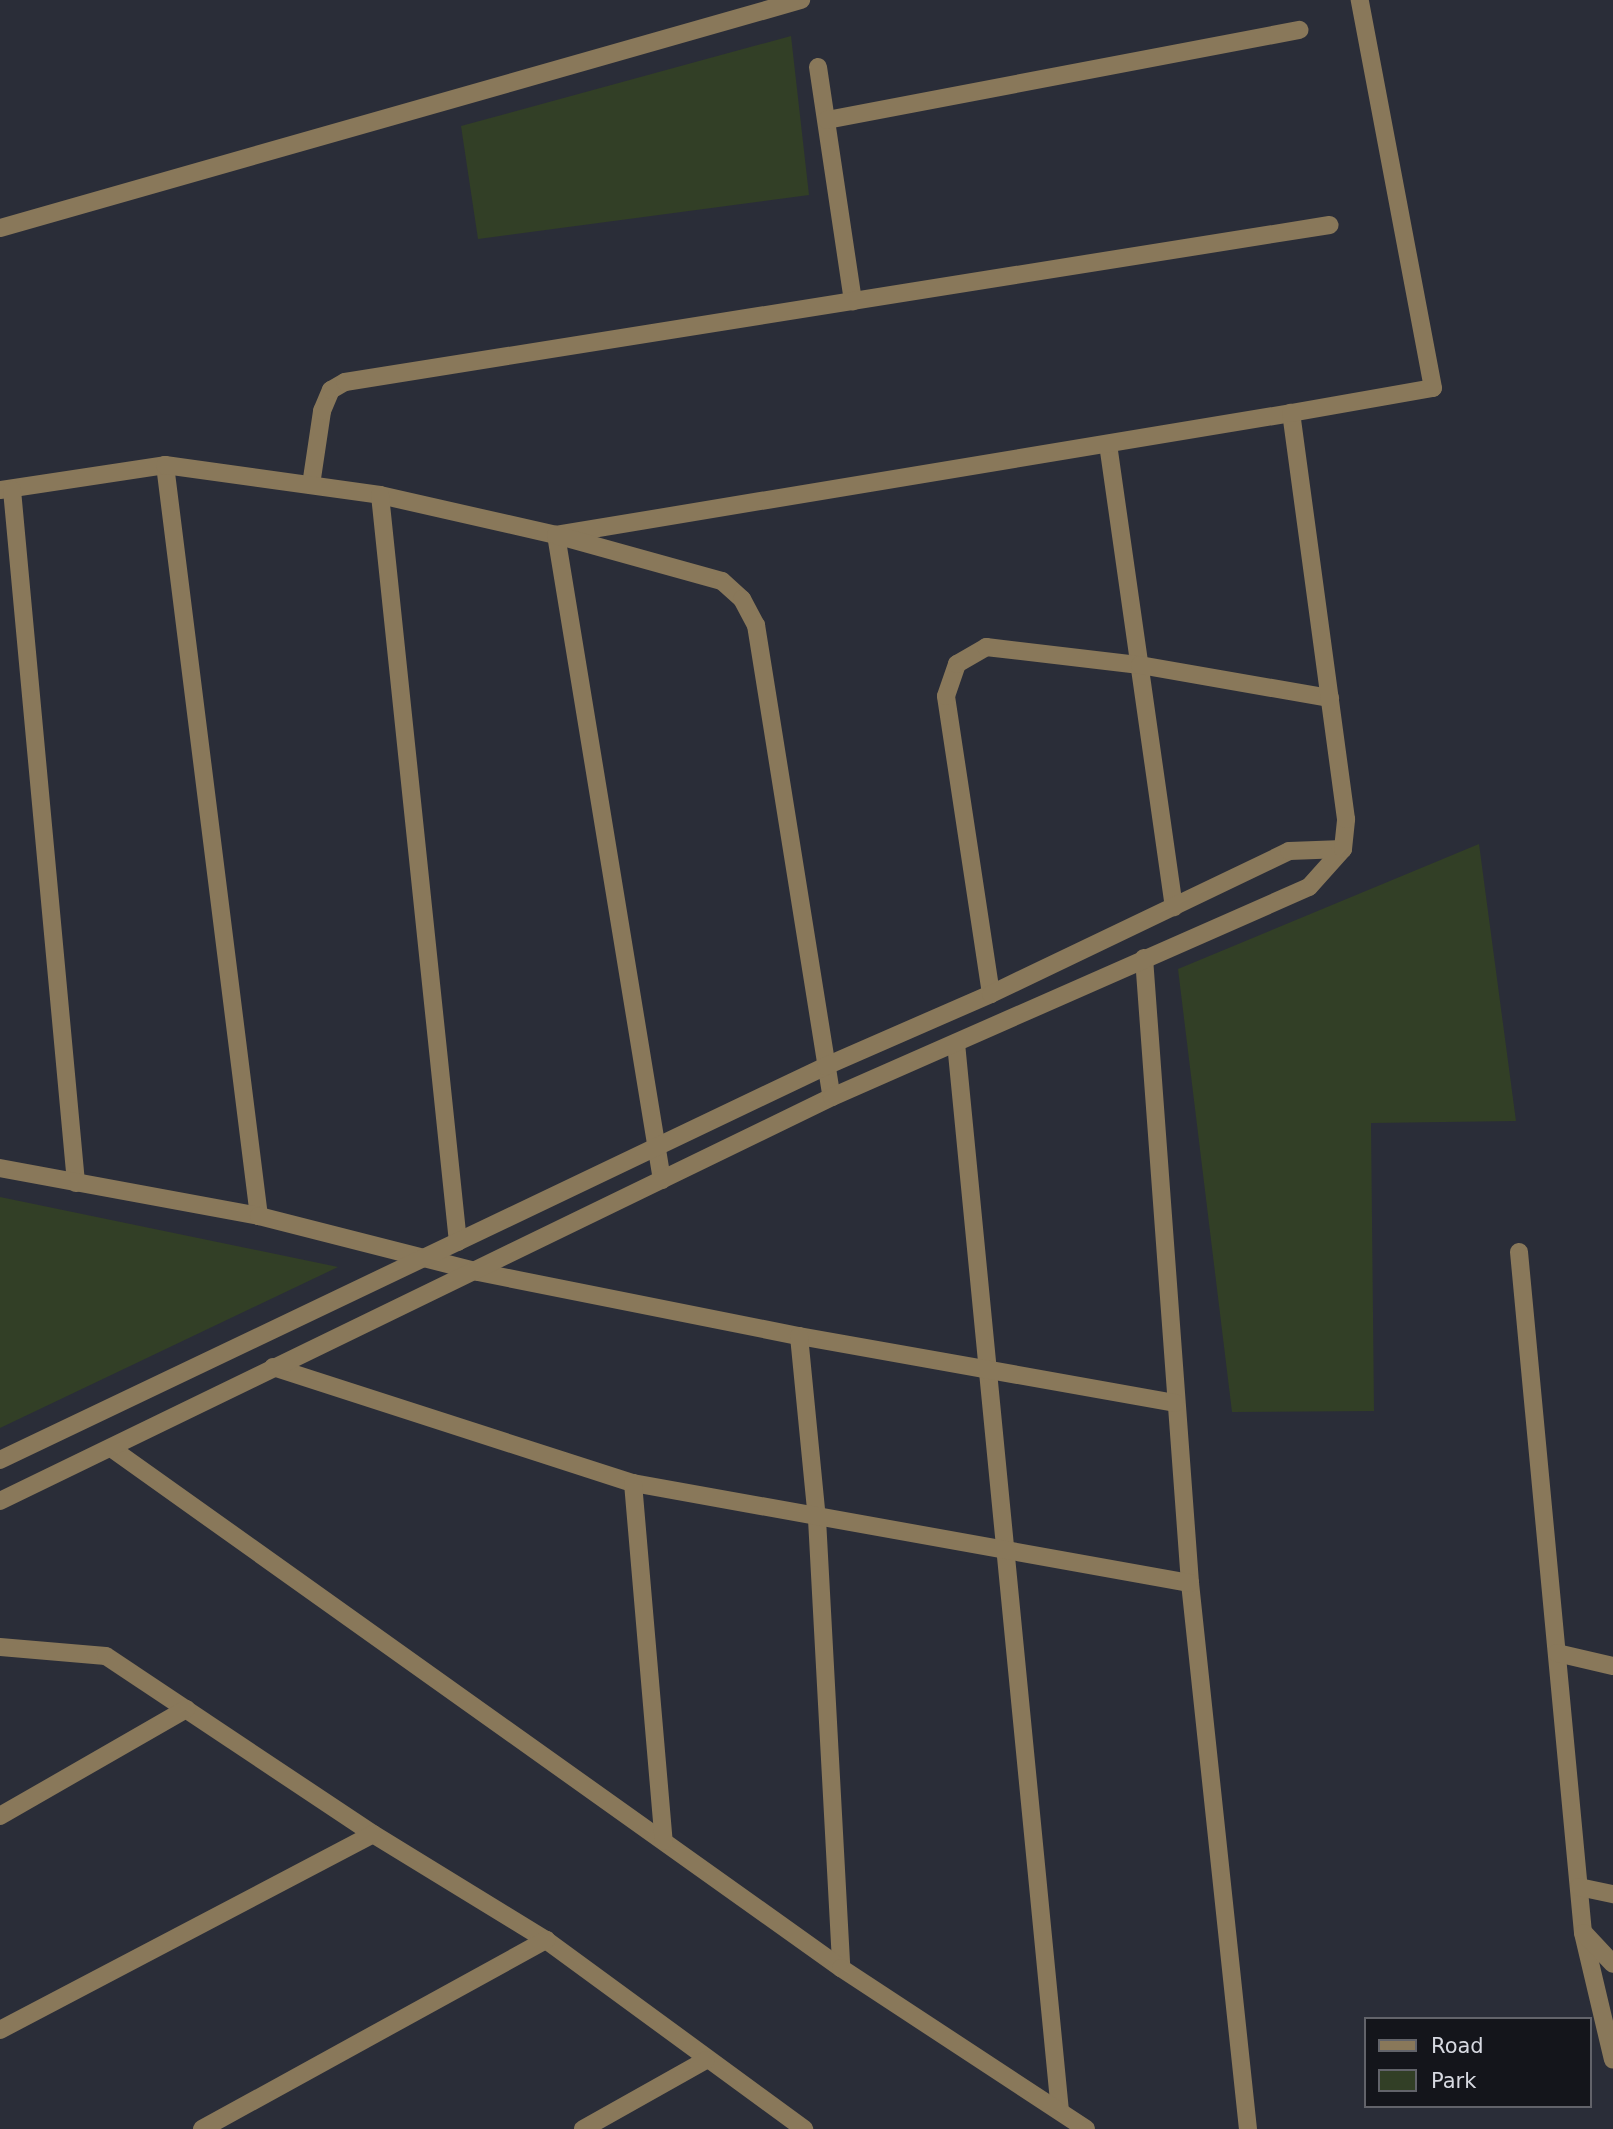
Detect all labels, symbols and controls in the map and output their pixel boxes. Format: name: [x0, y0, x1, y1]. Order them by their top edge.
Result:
legend: [1364, 2017, 1592, 2108]
text: Road: [1431, 2034, 1484, 2058]
text: Park: [1431, 2069, 1476, 2093]

